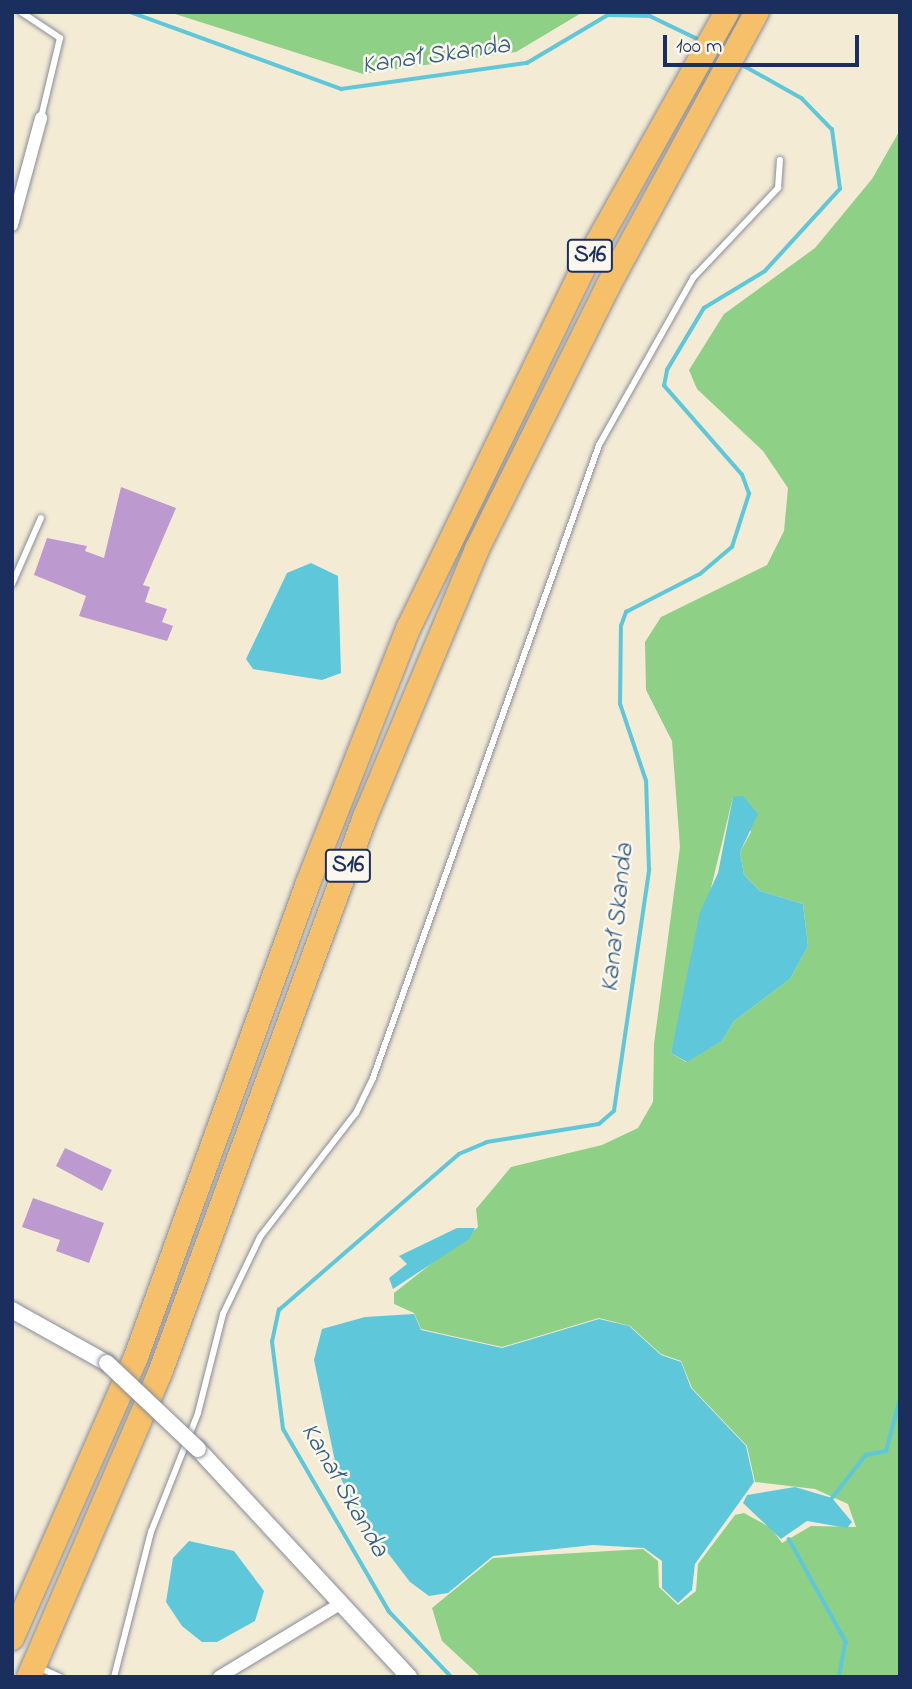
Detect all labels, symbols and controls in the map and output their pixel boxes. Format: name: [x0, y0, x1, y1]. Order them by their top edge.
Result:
scale bar: [667, 21, 863, 65]
water label: Kanał Skanda: [360, 31, 512, 83]
text: 100 m: [676, 32, 722, 62]
road number: S16: [566, 236, 614, 276]
water label: Kanał Skanda: [596, 842, 642, 994]
road number: S16: [324, 846, 372, 886]
water label: Kanał Skanda: [292, 1418, 394, 1564]

